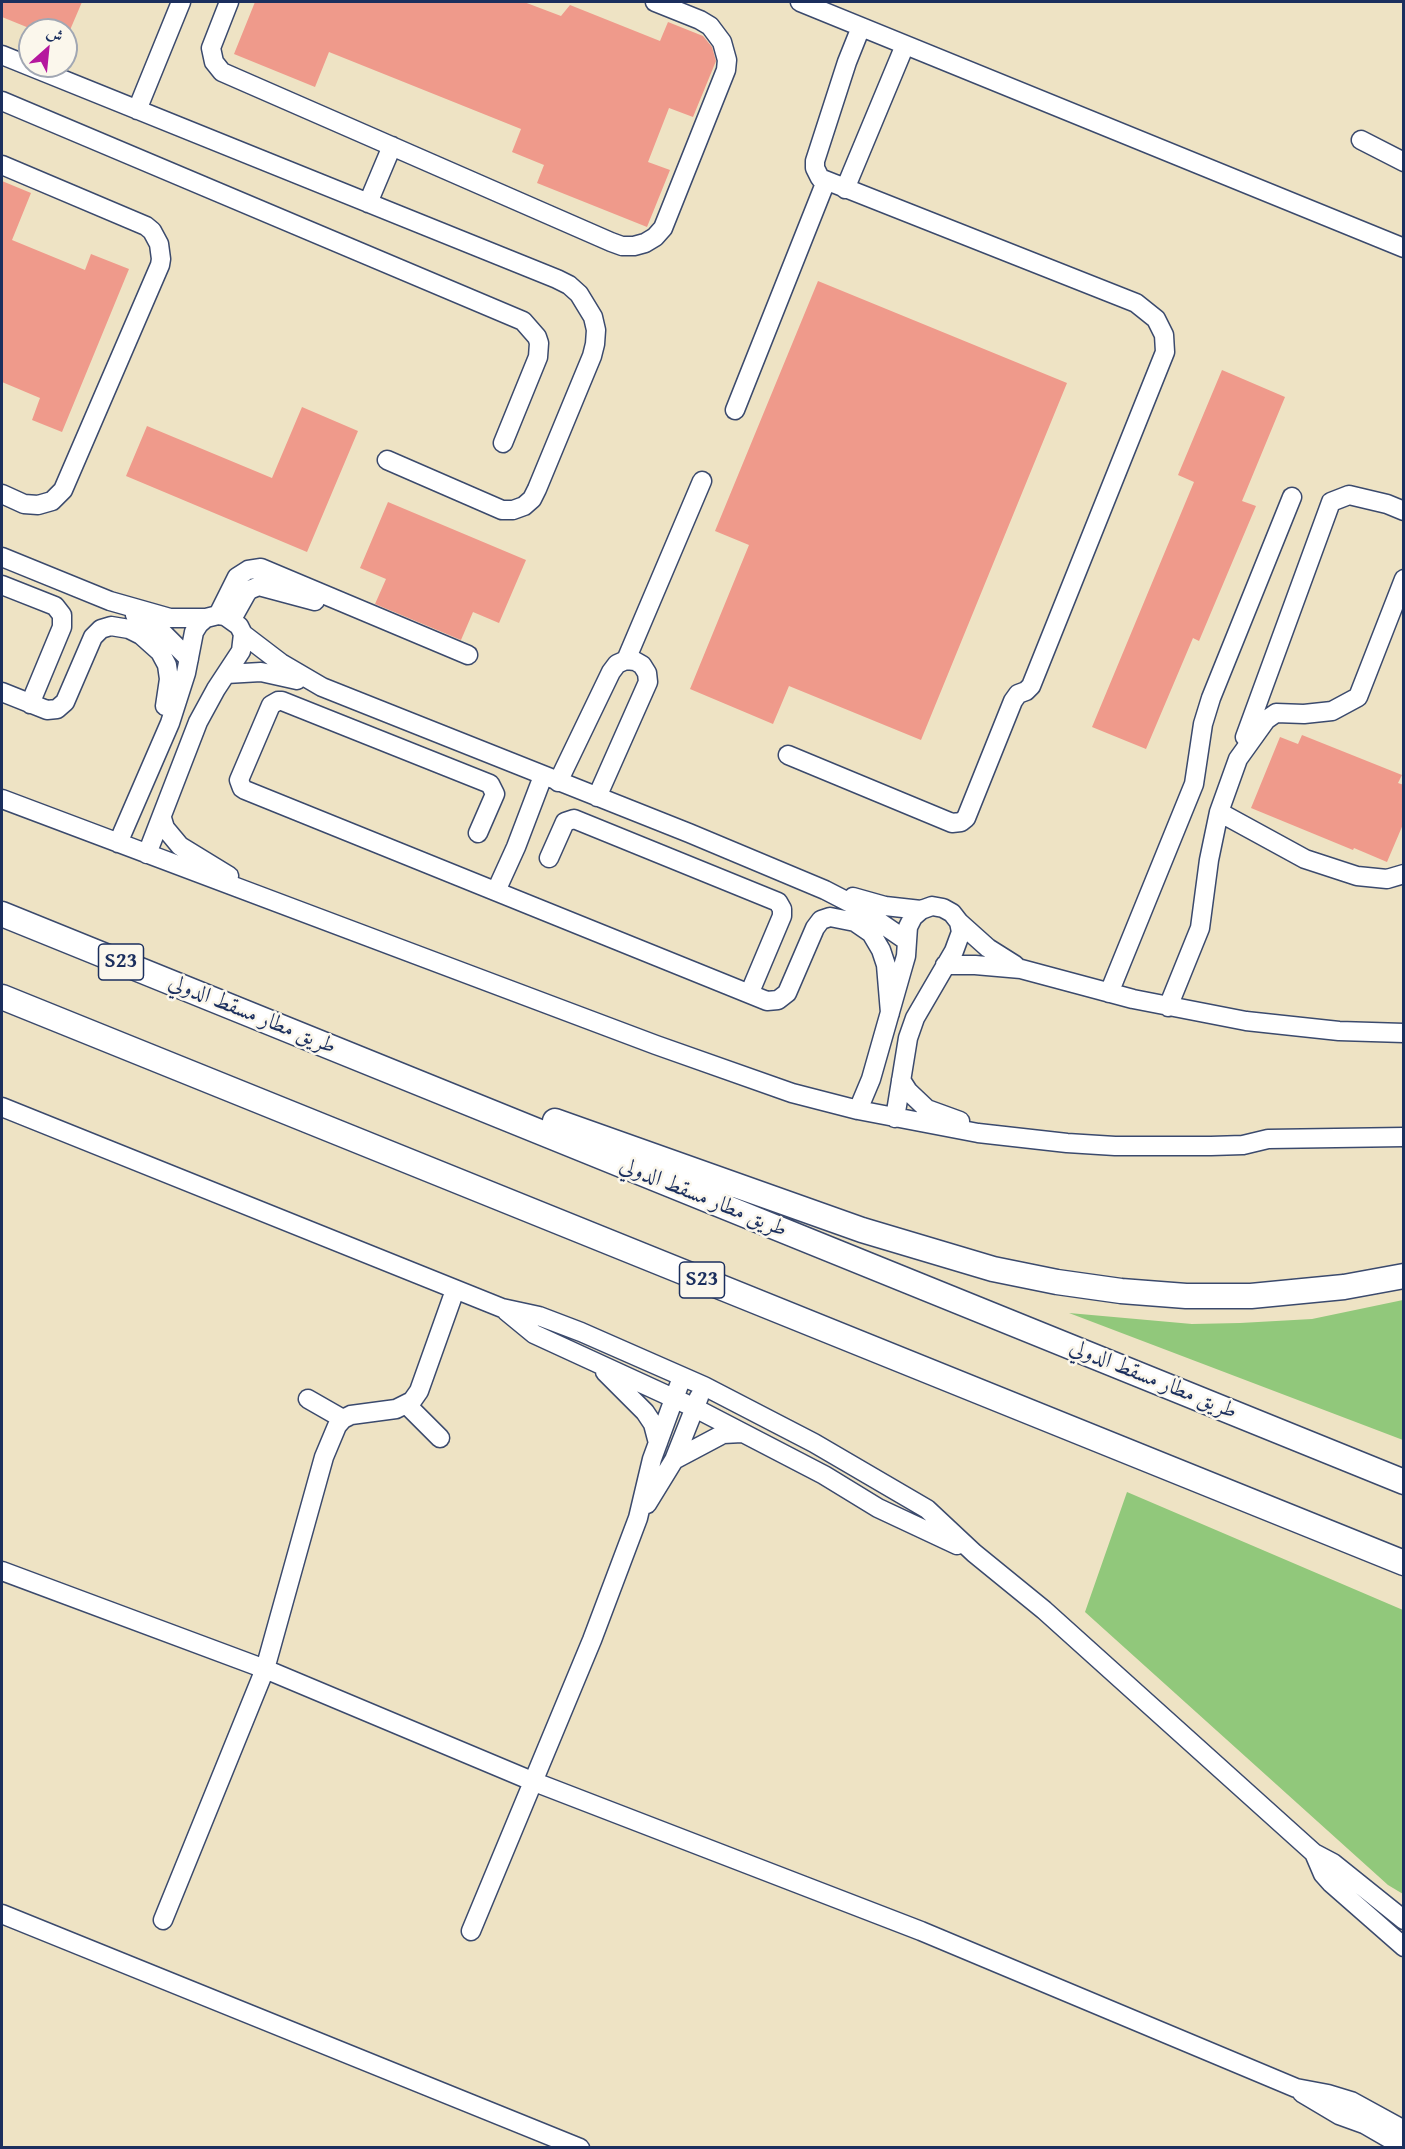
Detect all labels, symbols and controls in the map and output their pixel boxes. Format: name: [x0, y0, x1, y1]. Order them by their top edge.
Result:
north arrow: [18, 18, 78, 78]
text: ش: [43, 19, 68, 48]
road number: S23: [98, 944, 144, 980]
street label: طريق مطار مسقط الدولي: [164, 969, 340, 1061]
street label: طريق مطار مسقط الدولي: [615, 1152, 791, 1244]
road number: S23: [680, 1262, 724, 1298]
street label: طريق مطار مسقط الدولي: [1065, 1334, 1241, 1426]

